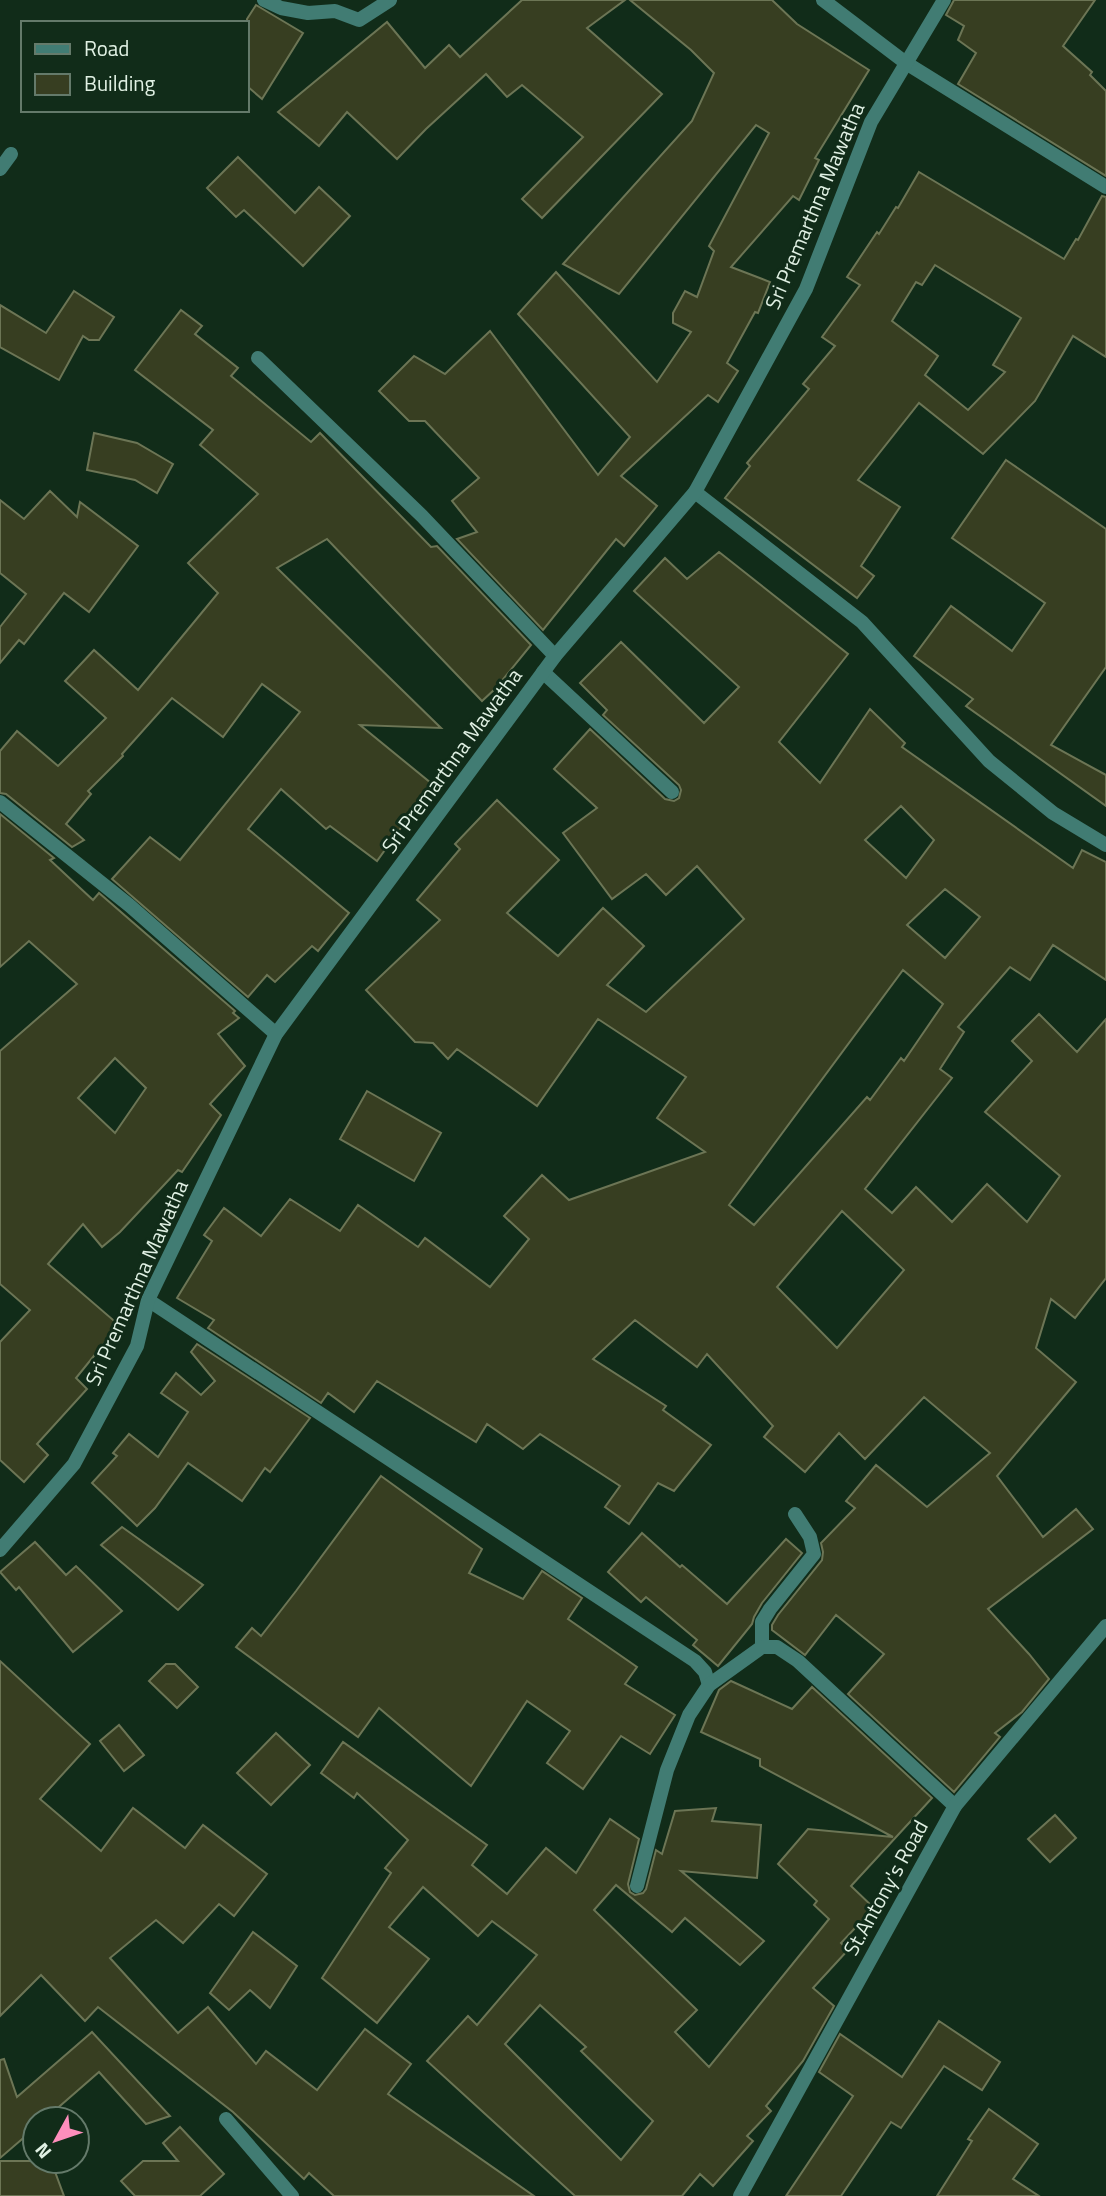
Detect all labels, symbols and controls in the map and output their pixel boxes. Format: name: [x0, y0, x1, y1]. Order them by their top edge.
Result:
legend: [21, 21, 248, 112]
text: Road: [84, 32, 129, 64]
text: Building: [84, 67, 156, 99]
street label: Sri Premarthna Mawatha: [756, 97, 872, 314]
street label: Sri Premarthna Mawatha: [373, 661, 530, 860]
street label: Sri Premarthna Mawatha: [76, 1174, 196, 1391]
street label: St.Antony's Road: [835, 1814, 936, 1961]
north arrow: [21, 2105, 91, 2175]
text: N: [27, 2137, 58, 2166]

